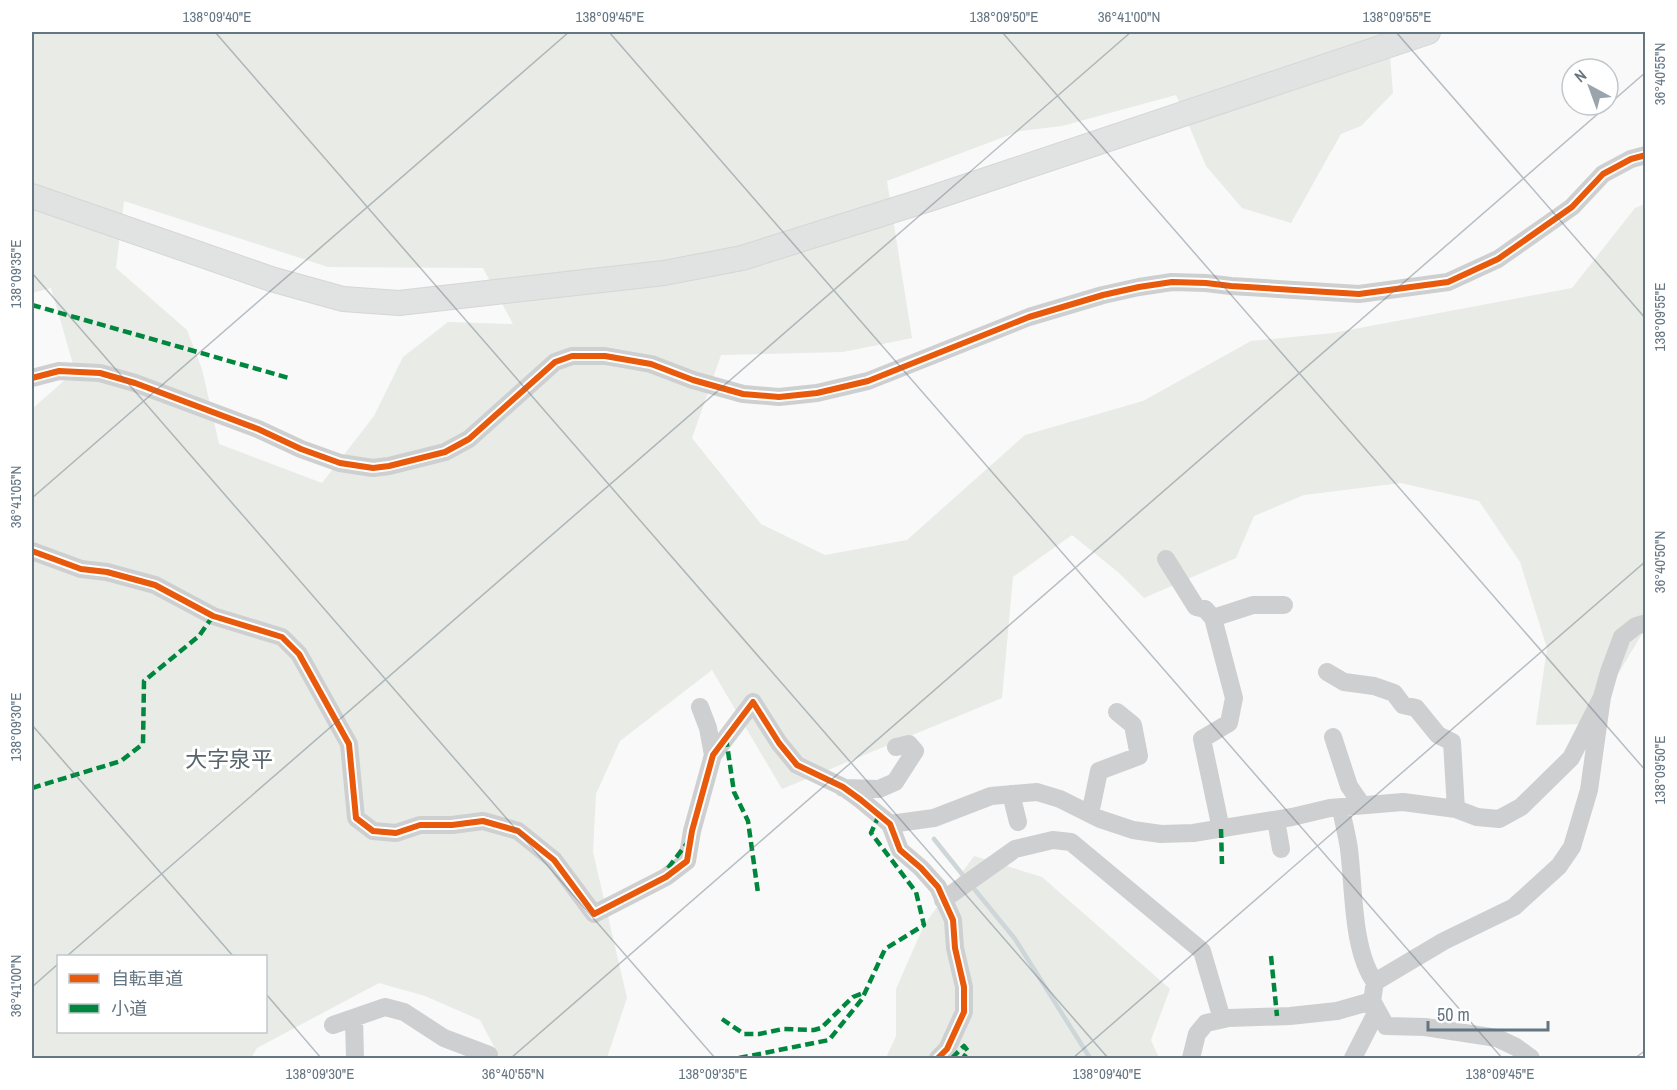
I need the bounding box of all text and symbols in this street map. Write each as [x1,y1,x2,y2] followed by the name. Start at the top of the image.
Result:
[183,6,251,27] text: 138°09'40"E
[576,6,644,27] text: 138°09'45"E
[970,6,1038,27] text: 138°09'50"E
[1098,6,1160,27] text: 36°41'00"N
[1363,6,1431,27] text: 138°09'55"E
[1649,43,1670,105] text: 36°40'55"N
[1560,57,1620,117] north arrow
[1569,64,1591,87] text: N
[5,240,26,308] text: 138°09'35"E
[1649,283,1670,351] text: 138°09'55"E
[5,466,26,528] text: 36°41'05"N
[1649,531,1670,593] text: 36°40'50"N
[5,693,26,761] text: 138°09'30"E
[1649,736,1670,804] text: 138°09'50"E
[185,744,273,774] district label: 大字泉平
[5,955,26,1017] text: 36°41'00"N
[57,955,267,1033] legend
[111,966,183,991] text: 自転車道
[1428,994,1548,1032] scale bar
[111,996,147,1021] text: 小道
[1437,1002,1470,1027] text: 50 m
[286,1063,354,1084] text: 138°09'30"E
[482,1063,544,1084] text: 36°40'55"N
[679,1063,747,1084] text: 138°09'35"E
[1073,1063,1141,1084] text: 138°09'40"E
[1466,1063,1534,1084] text: 138°09'45"E

